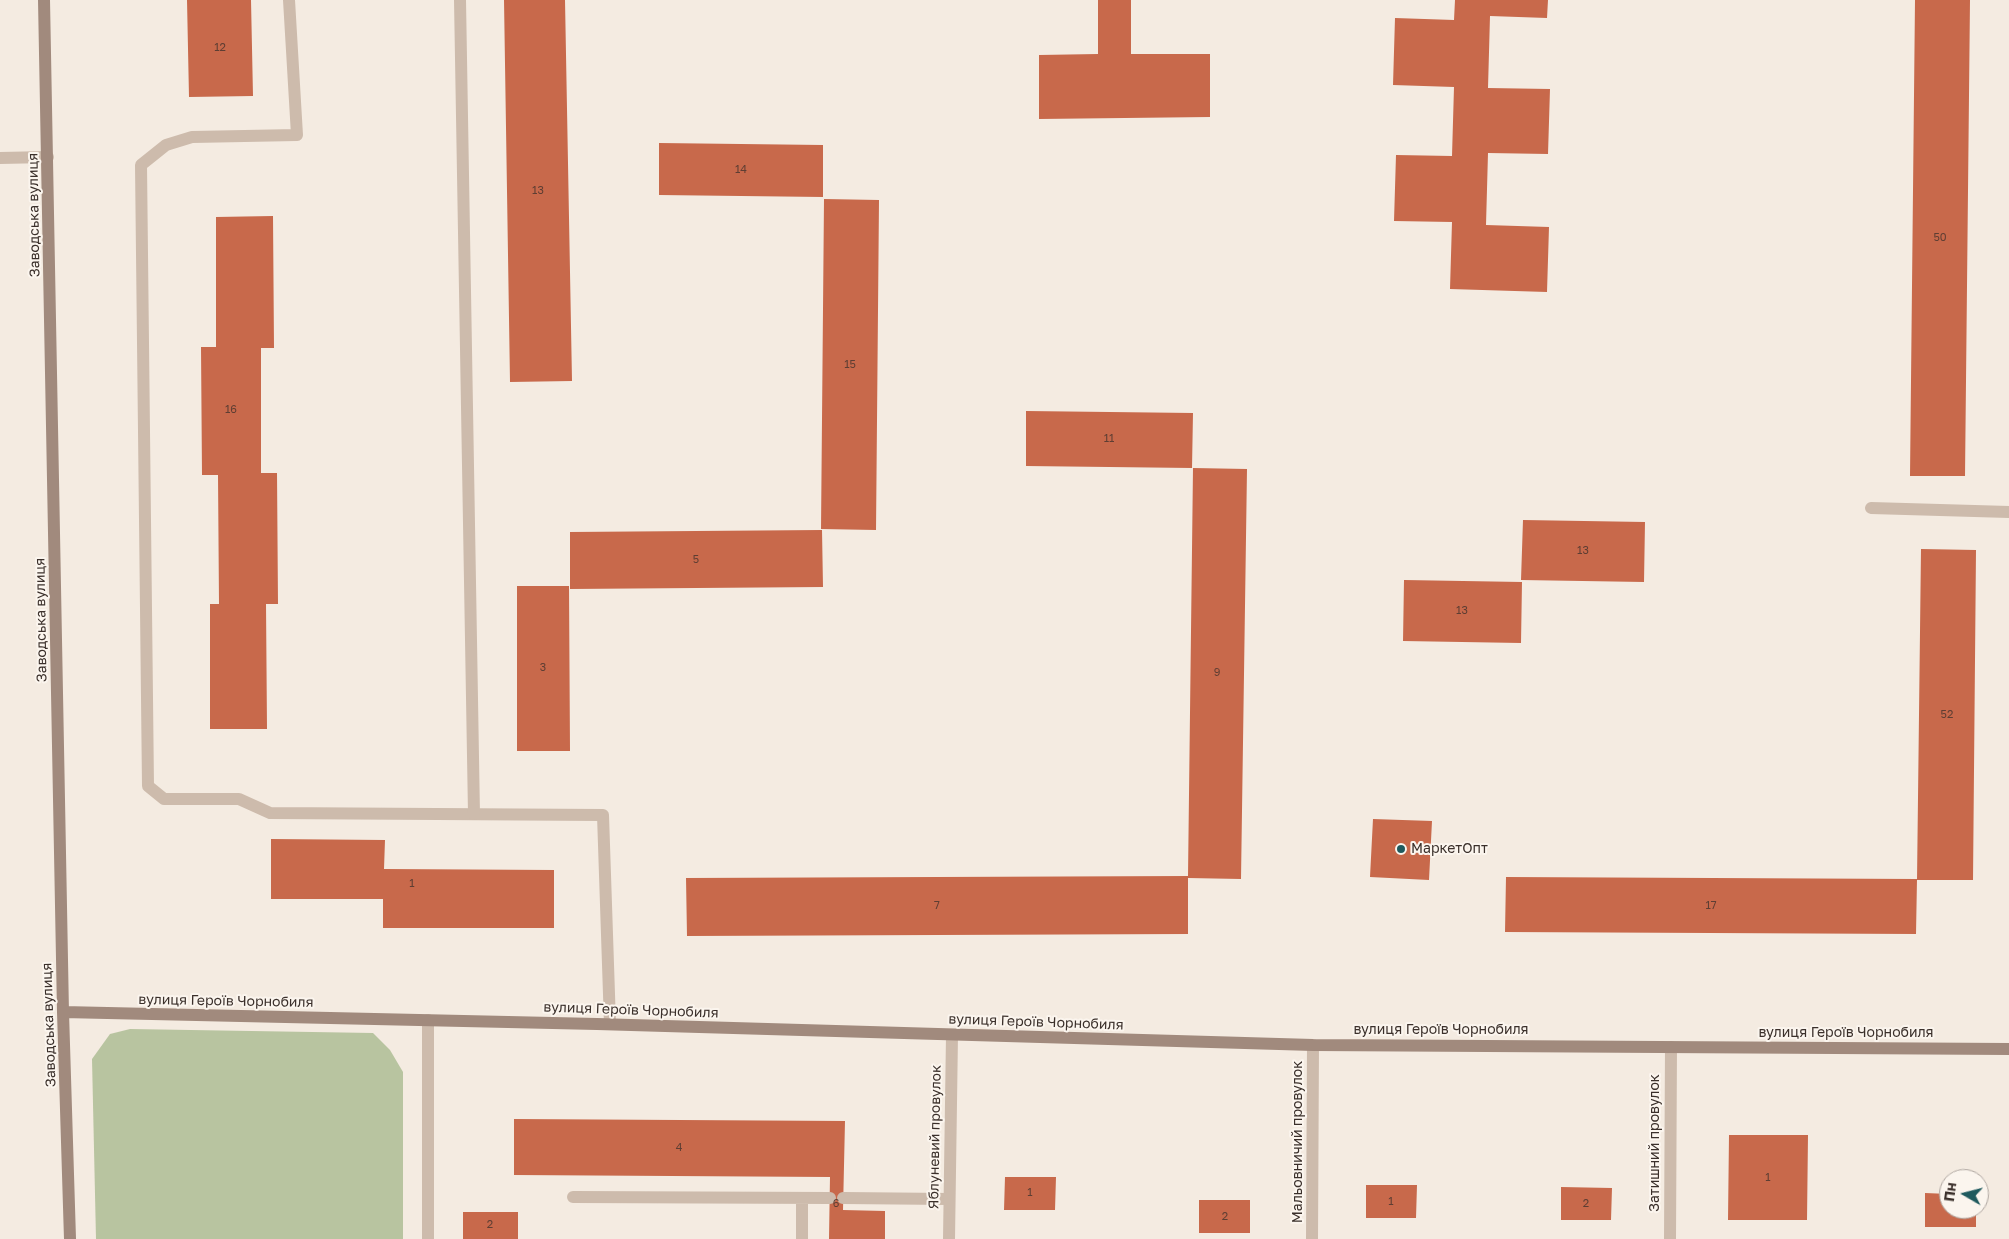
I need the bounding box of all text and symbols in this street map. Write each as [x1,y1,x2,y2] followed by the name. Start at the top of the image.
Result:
[214,41,226,55] house number: 12
[25,153,43,277] street label: Заводська вулиця
[735,163,747,177] house number: 14
[532,184,544,198] house number: 13
[1933,231,1947,245] house number: 50
[844,358,856,372] house number: 15
[225,403,237,417] house number: 16
[1104,432,1114,446] house number: 11
[1577,544,1589,558] house number: 13
[693,553,699,567] house number: 5
[32,558,50,682] street label: Заводська вулиця
[1456,604,1468,618] house number: 13
[540,661,546,675] house number: 3
[1214,666,1220,680] house number: 9
[1941,708,1953,722] house number: 52
[1411,841,1488,857] place label: МаркетОпт
[1395,843,1407,855] marker: МаркетОпт
[409,877,415,891] house number: 1
[934,899,940,913] house number: 7
[1705,899,1717,913] house number: 17
[38,962,60,1088] street label: Заводська вулиця
[138,991,314,1011] street label: вулиця Героїв Чорнобиля
[543,999,719,1021] street label: вулиця Героїв Чорнобиля
[948,1011,1124,1033] street label: вулиця Героїв Чорнобиля
[1353,1022,1529,1038] street label: вулиця Героїв Чорнобиля
[1758,1025,1934,1041] street label: вулиця Героїв Чорнобиля
[1290,1061,1306,1223] street label: Мальовничий провулок
[925,1065,945,1209] street label: Яблуневий провулок
[1647,1074,1663,1212] street label: Затишний провулок
[676,1141,682,1155] house number: 4
[1939,1169,1989,1219] north arrow
[1765,1171,1771,1185] house number: 1
[1940,1181,1959,1203] text: Пн
[1027,1186,1033,1200] house number: 1
[1388,1195,1394,1209] house number: 1
[833,1197,839,1211] house number: 6
[1583,1197,1589,1211] house number: 2
[1222,1210,1228,1224] house number: 2
[487,1218,493,1232] house number: 2

